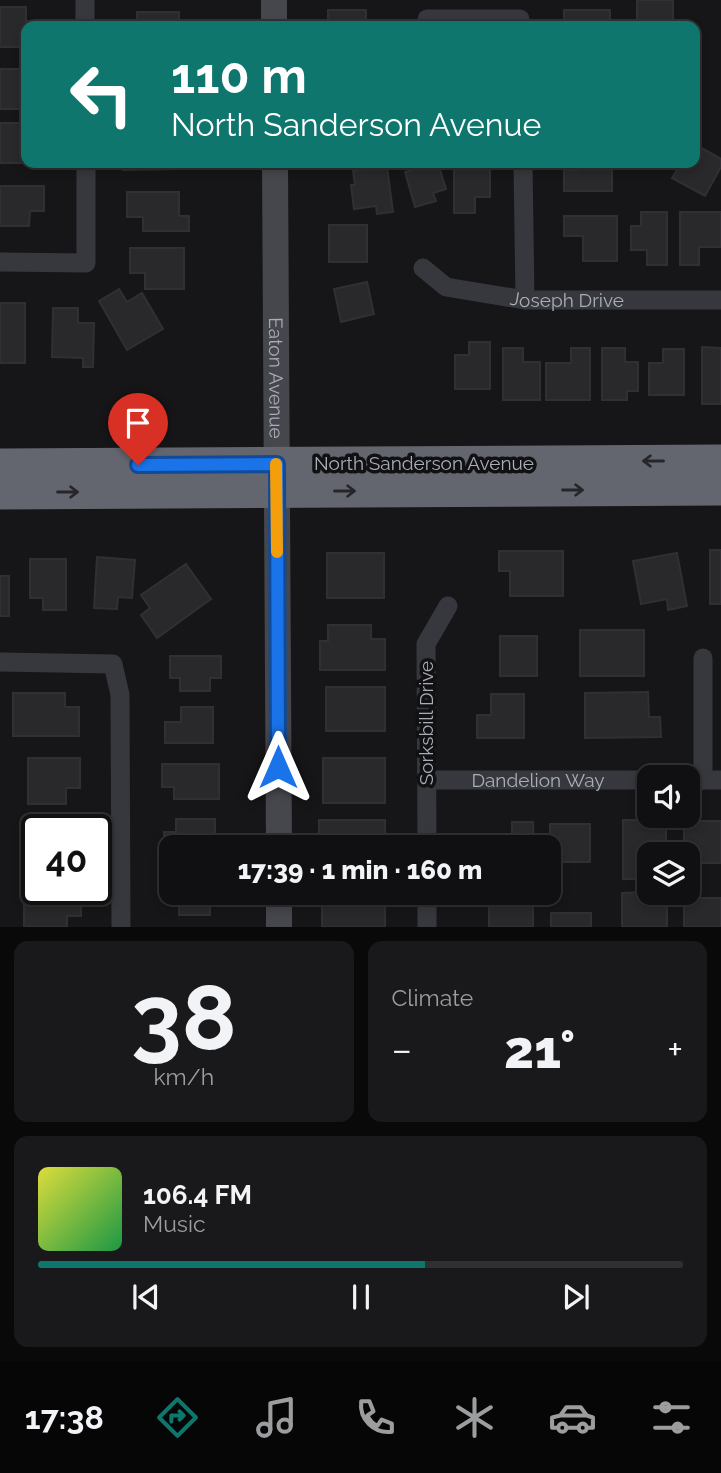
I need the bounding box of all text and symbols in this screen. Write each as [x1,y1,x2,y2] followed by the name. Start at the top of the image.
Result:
[171,47,307,104] text: 110 m
[56,49,147,140] icon: left
[171,106,541,143] text: North Sanderson Avenue
[509,287,624,312] street label: Joseph Drive
[265,317,288,439] street label: Eaton Avenue
[108,393,168,465] pin
[119,404,157,442] icon: arrive
[314,452,534,474] street label: North Sanderson Avenue
[642,454,665,468] one-way arrow
[561,483,584,497] one-way arrow
[334,484,357,498] one-way arrow
[56,485,79,499] one-way arrow
[415,661,437,785] street label: Sorksbill Drive
[241,730,315,804] position arrow
[637,765,700,905] map controls
[637,765,700,828] button: sound
[471,769,605,791] street label: Dandelion Way
[21,814,112,905] speed limit sign: 40
[637,842,700,905] button: layers
[238,855,482,885] text: 17:39 · 1 min · 160 m
[131,964,237,1071] text: 38
[392,984,473,1011] text: Climate
[504,1019,575,1080] text: 21°
[392,1027,412,1072] text: −
[667,1027,683,1072] text: +
[153,1063,214,1090] text: km/h
[143,1180,252,1210] text: 106.4 FM
[143,1210,206,1237] text: Music
[127,1278,165,1316] icon: previous
[342,1278,380,1316] icon: pause
[557,1278,595,1316] icon: next
[153,1393,202,1442] icon: directions
[252,1393,301,1442] icon: music
[351,1393,400,1442] icon: phone
[450,1393,499,1442] icon: climate
[548,1393,597,1442] icon: car
[647,1393,696,1442] icon: filters
[25,1399,104,1436] text: 17:38

